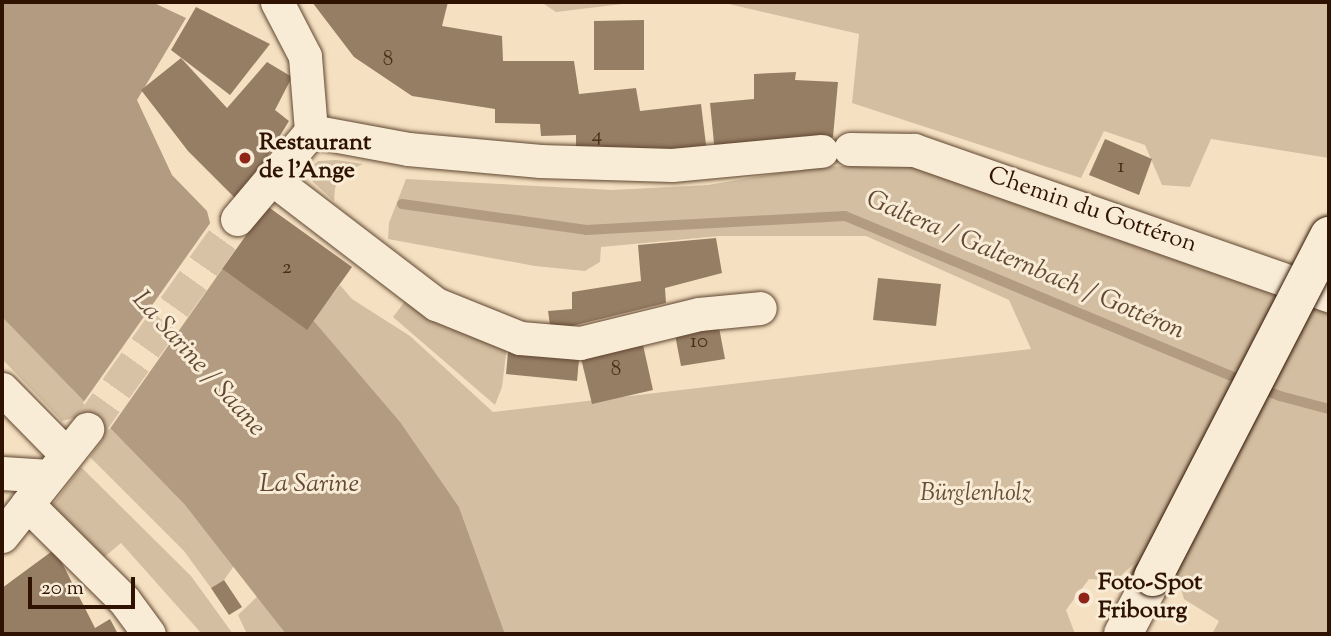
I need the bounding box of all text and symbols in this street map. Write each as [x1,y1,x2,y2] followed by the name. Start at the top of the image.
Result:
[383,47,393,73] house number: 8
[592,123,602,149] house number: 4
[259,130,371,186] place label: Restaurant de l'Ange
[237,150,253,166] marker: Restaurant de l'Ange
[1117,154,1125,180] house number: 1
[984,162,1200,260] street label: Chemin du Gottéron
[861,185,1189,347] water label: Galtera / Galternbach / Gottéron
[282,255,292,281] house number: 2
[125,285,271,443] water label: La Sarine / Saane
[690,329,708,355] house number: 10
[611,357,621,383] house number: 8
[259,469,359,501] water label: La Sarine
[920,481,1032,509] park label: Bürglenholz
[32,562,138,606] scale bar
[1098,570,1202,626] place label: Foto-Spot Fribourg
[41,574,84,604] text: 20 m
[1076,590,1092,606] marker: Foto-Spot Fribourg

